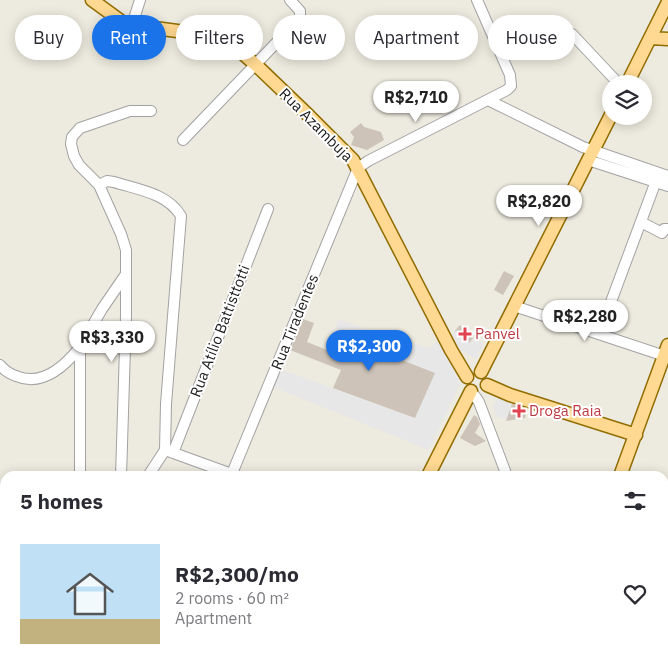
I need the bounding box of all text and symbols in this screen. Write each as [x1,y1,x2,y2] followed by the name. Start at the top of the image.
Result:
[15,15,82,60] chip: Buy
[92,15,166,60] chip: Rent
[176,15,263,60] chip: Filters
[273,15,345,60] chip: New
[355,15,478,60] chip: Apartment
[488,15,575,60] chip: House
[602,75,652,125] map controls
[602,75,652,125] button: layers
[370,80,462,123] pin: R$2,710
[276,84,357,165] street label: Rua Azambuja
[384,87,448,107] text: R$2,710
[493,184,585,227] pin: R$2,820
[507,191,571,211] text: R$2,820
[186,262,253,400] street label: Rua Atílio Battisttotti
[267,271,322,372] street label: Rua Tiradentes
[539,300,631,342] pin: R$2,280
[553,306,617,326] text: R$2,280
[66,320,158,363] pin: R$3,330
[475,324,520,343] place label: Panvel
[80,327,144,347] text: R$3,330
[459,328,471,340] marker: Panvel
[323,330,415,372] pin: R$2,300
[337,336,401,356] text: R$2,300
[529,401,602,420] place label: Droga Raia
[513,405,525,417] marker: Droga Raia
[20,487,103,515] text: 5 homes
[621,487,649,515] icon: filters
[175,560,299,588] text: R$2,300/mo
[60,564,120,624] icon: home
[621,580,649,608] icon: heart
[175,588,289,608] text: 2 rooms · 60 m²
[175,608,252,628] text: Apartment

